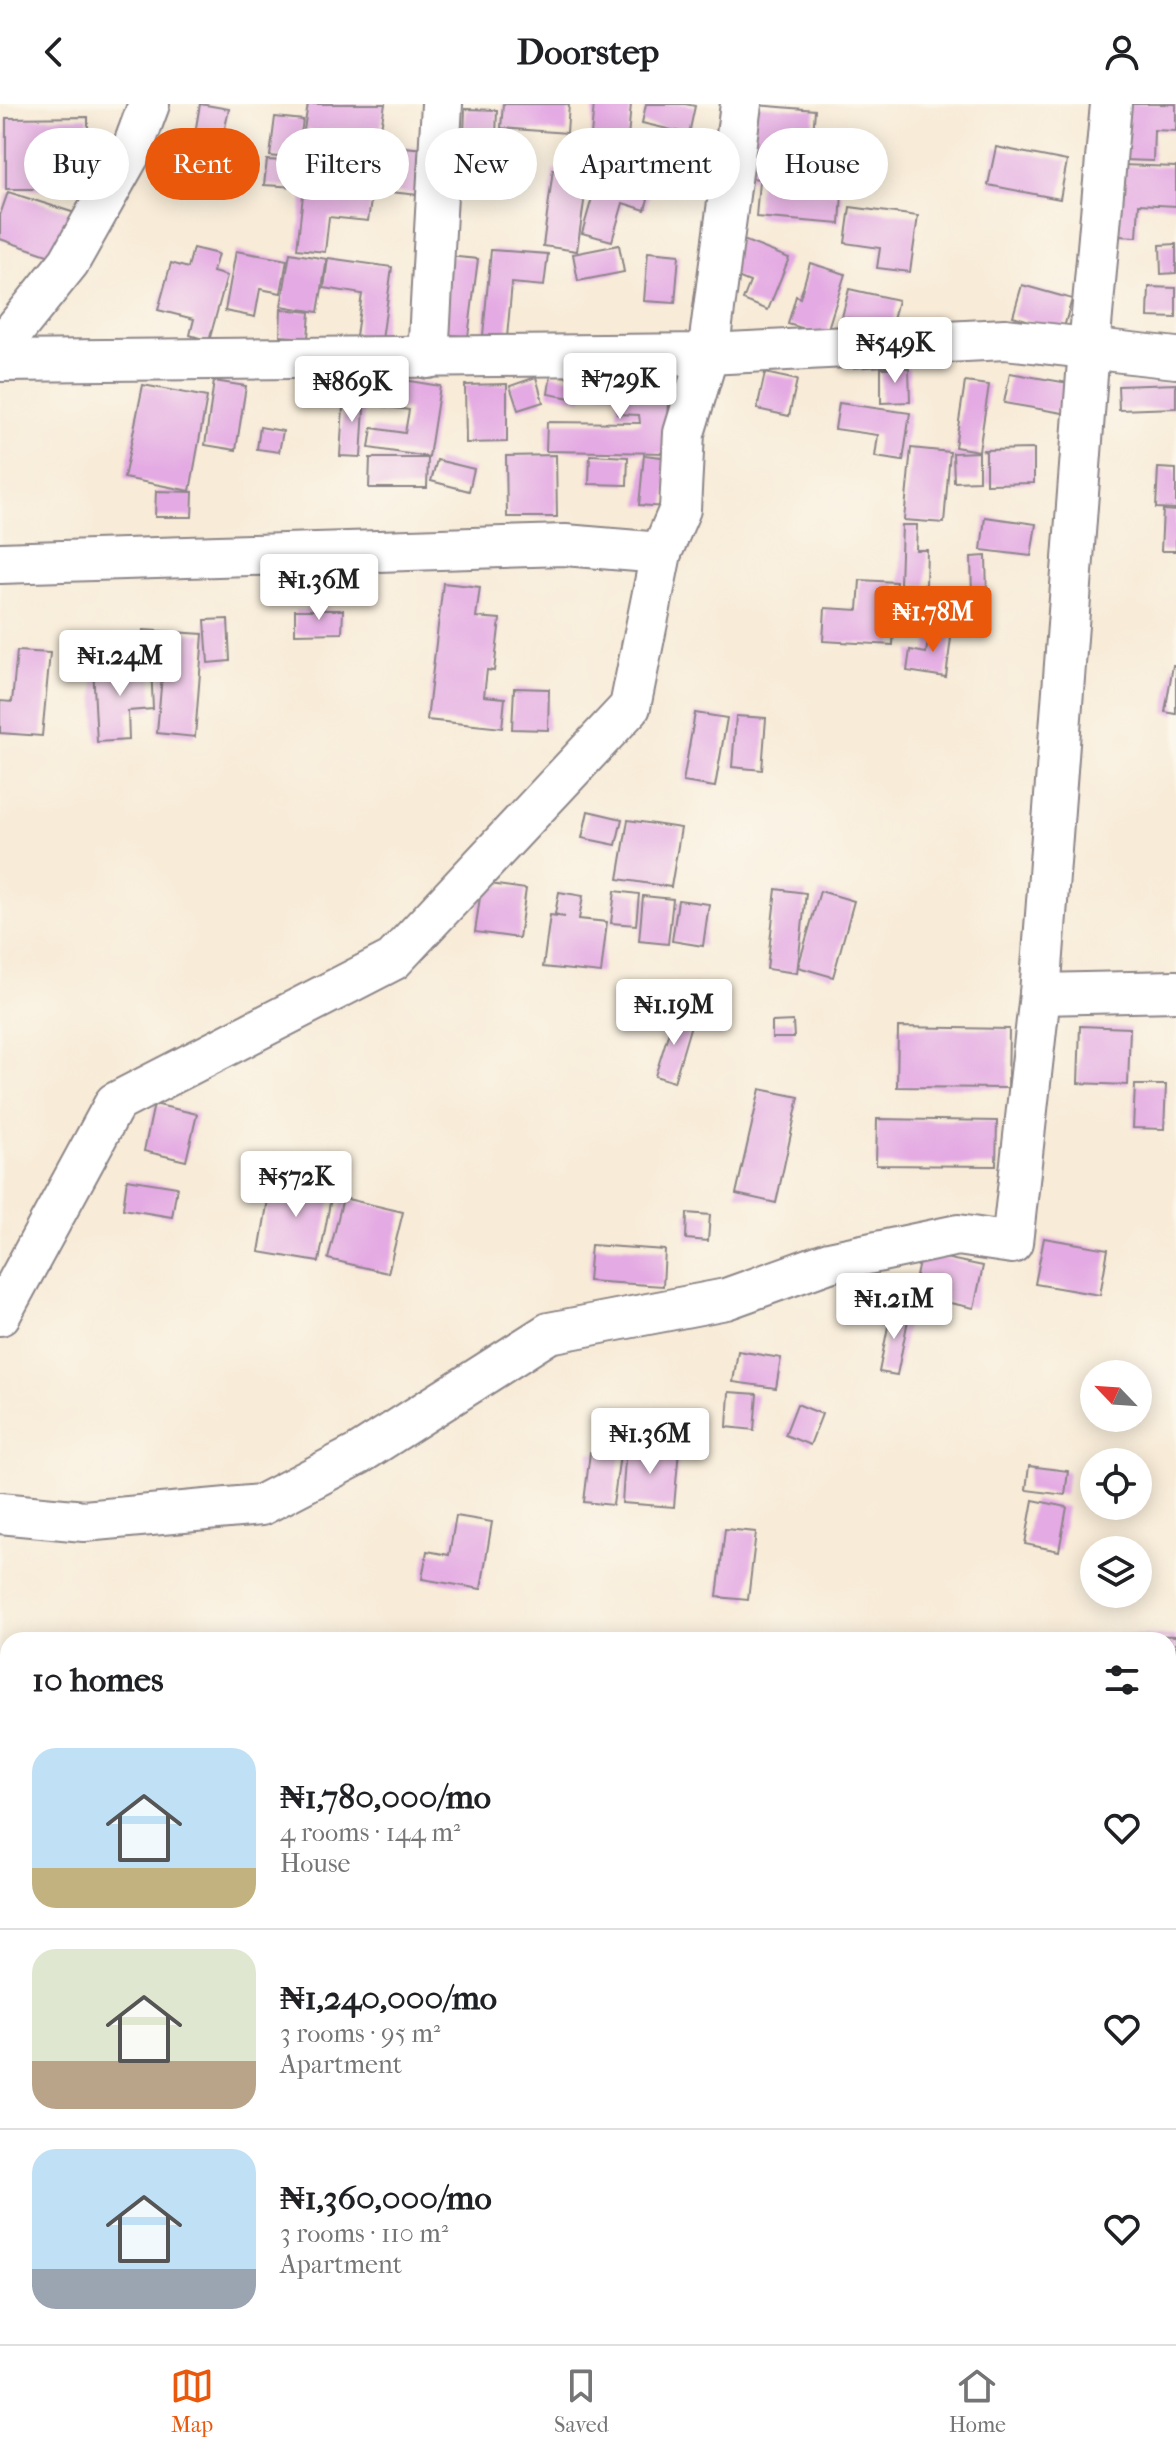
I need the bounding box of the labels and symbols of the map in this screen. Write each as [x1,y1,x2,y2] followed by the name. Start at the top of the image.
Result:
[839,317,951,385] pin: ₦549K
[564,353,676,421] pin: ₦729K
[296,356,408,424] pin: ₦869K
[254,554,384,622] pin: ₦1.36M
[868,586,998,654] pin: ₦1.78M
[55,630,185,698] pin: ₦1.24M
[609,979,739,1047] pin: ₦1.19M
[240,1151,352,1219] pin: ₦572K
[829,1273,959,1341] pin: ₦1.21M
[1080,1360,1152,1432] north arrow
[585,1408,715,1476] pin: ₦1.36M

